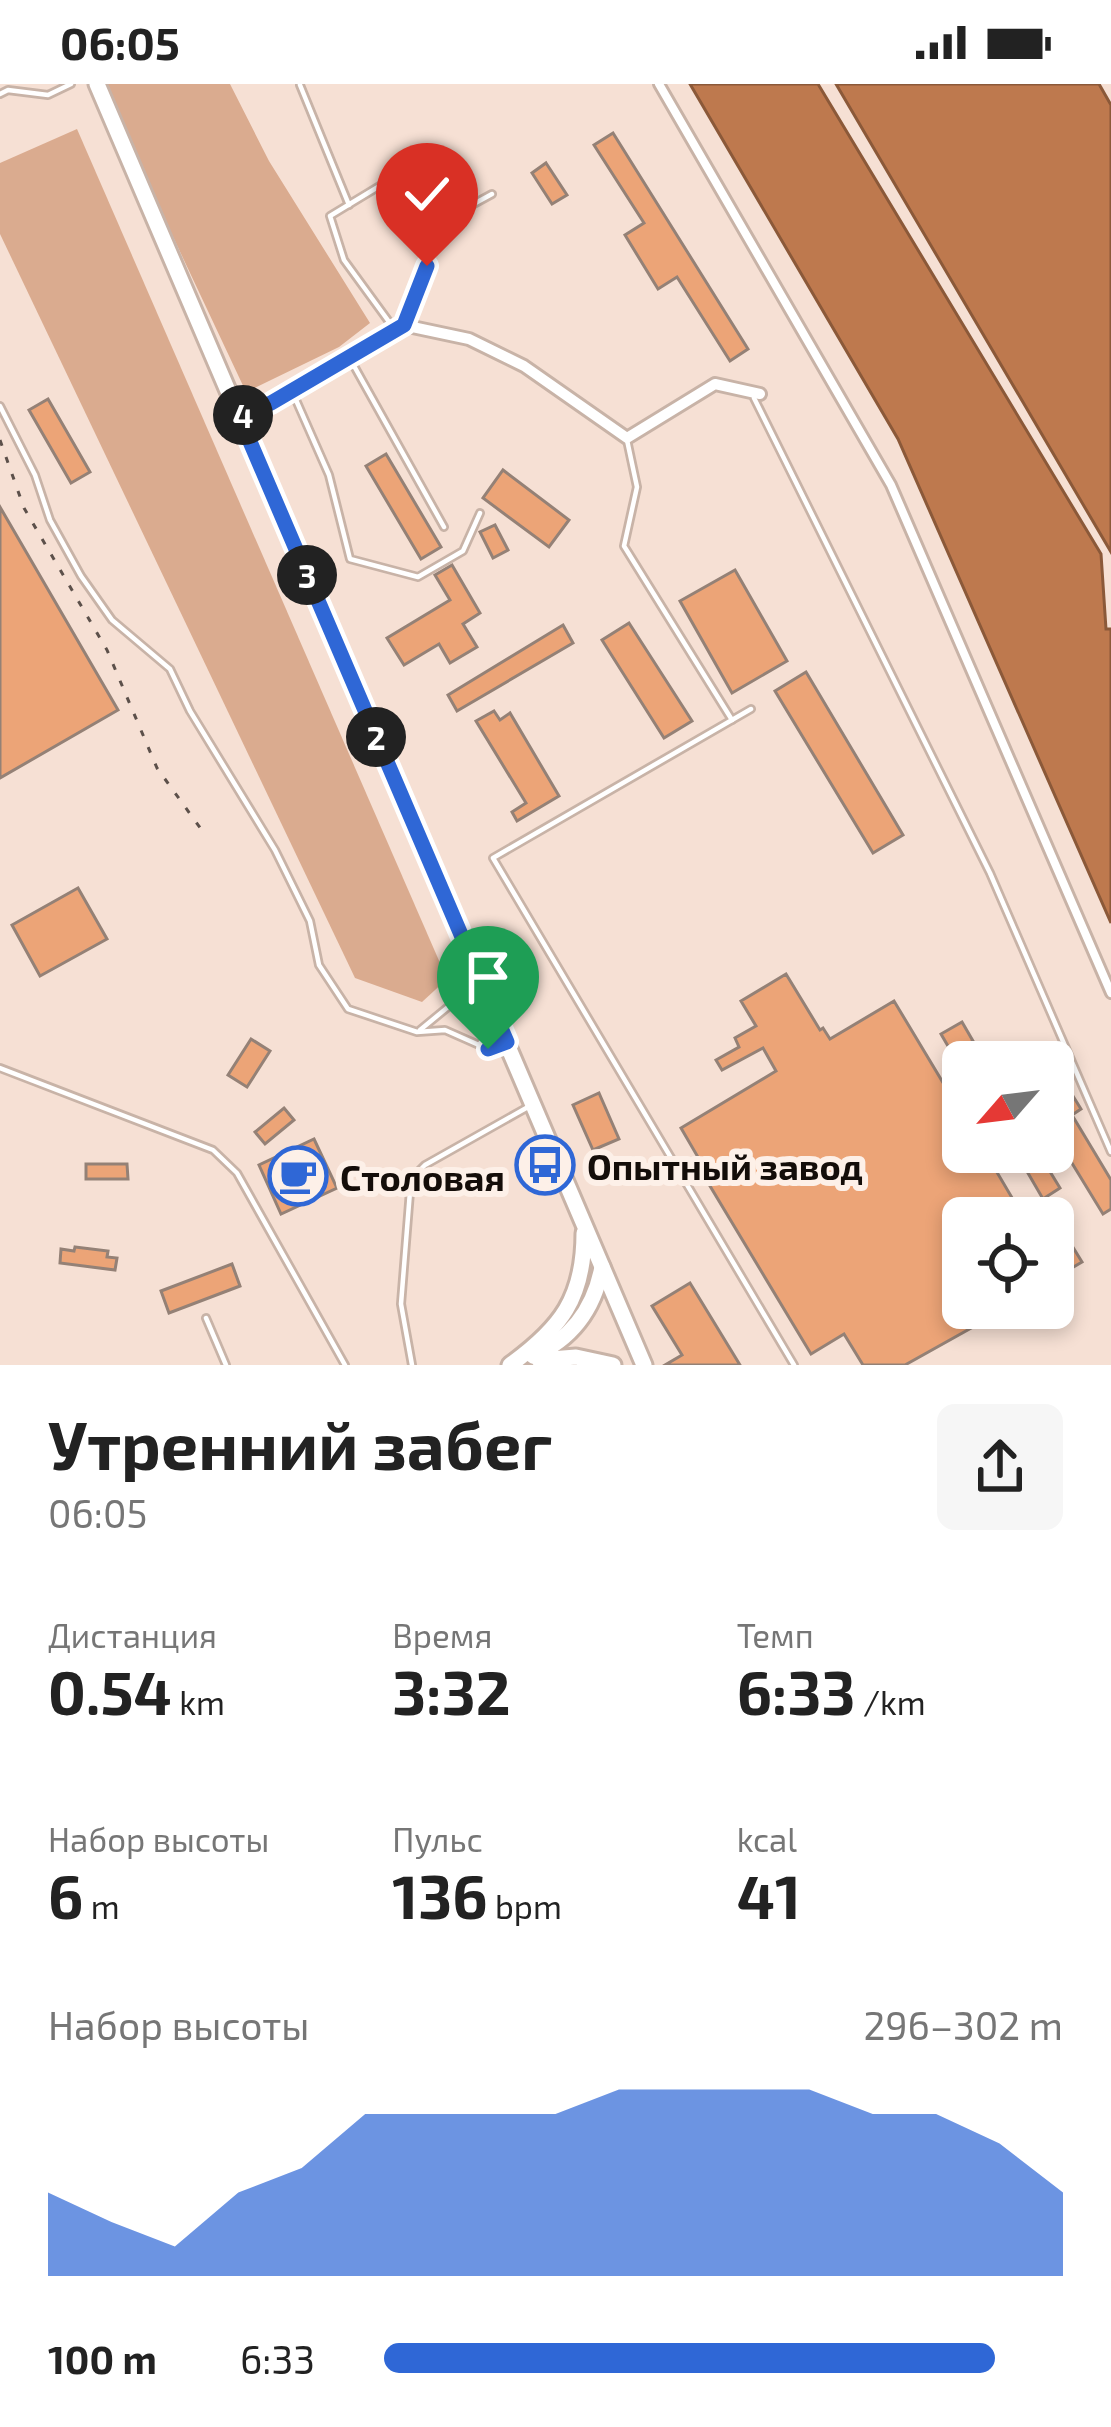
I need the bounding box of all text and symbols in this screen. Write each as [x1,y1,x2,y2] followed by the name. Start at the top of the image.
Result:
[60,15,180,69] text: 06:05
[376,143,478,266] pin
[394,161,460,227] icon: check
[213,385,273,445] pin: 4
[232,395,254,435] text: 4
[277,545,337,605] pin: 3
[298,555,316,595] text: 3
[346,707,406,767] pin: 2
[366,717,386,757] text: 2
[437,926,539,1049] pin
[455,944,521,1010] icon: arrive
[942,1041,1074,1173] north arrow
[942,1041,1074,1329] map controls
[514,1134,576,1196] bus stop icon: Опытный завод
[587,1144,863,1187] place label: Опытный завод
[267,1145,329,1207] cafe icon: Столовая
[340,1155,505,1198] place label: Столовая
[942,1197,1074,1329] button: locate
[48,1404,552,1483] text: Утренний забег
[937,1404,1063,1530] button: share
[48,1489,147,1536] text: 06:05
[48,1615,217,1655] text: Дистанция
[392,1615,492,1655] text: Время
[737,1615,814,1655] text: Темп
[48,1655,172,1727] text: 0.54
[392,1655,511,1727] text: 3:32
[737,1655,856,1727] text: 6:33
[172,1682,225,1722] text: km
[856,1682,926,1722] text: /km
[48,1819,269,1859] text: Набор высоты
[392,1819,483,1859] text: Пульс
[737,1819,797,1859] text: kcal
[48,1859,83,1931] text: 6
[392,1859,488,1931] text: 136
[737,1859,801,1931] text: 41
[83,1886,120,1926] text: m
[488,1886,562,1926] text: bpm
[48,2001,309,2048] text: Набор высоты
[863,2001,1063,2048] text: 296–302 m
[48,2335,157,2382] text: 100 m
[240,2335,315,2382] text: 6:33

